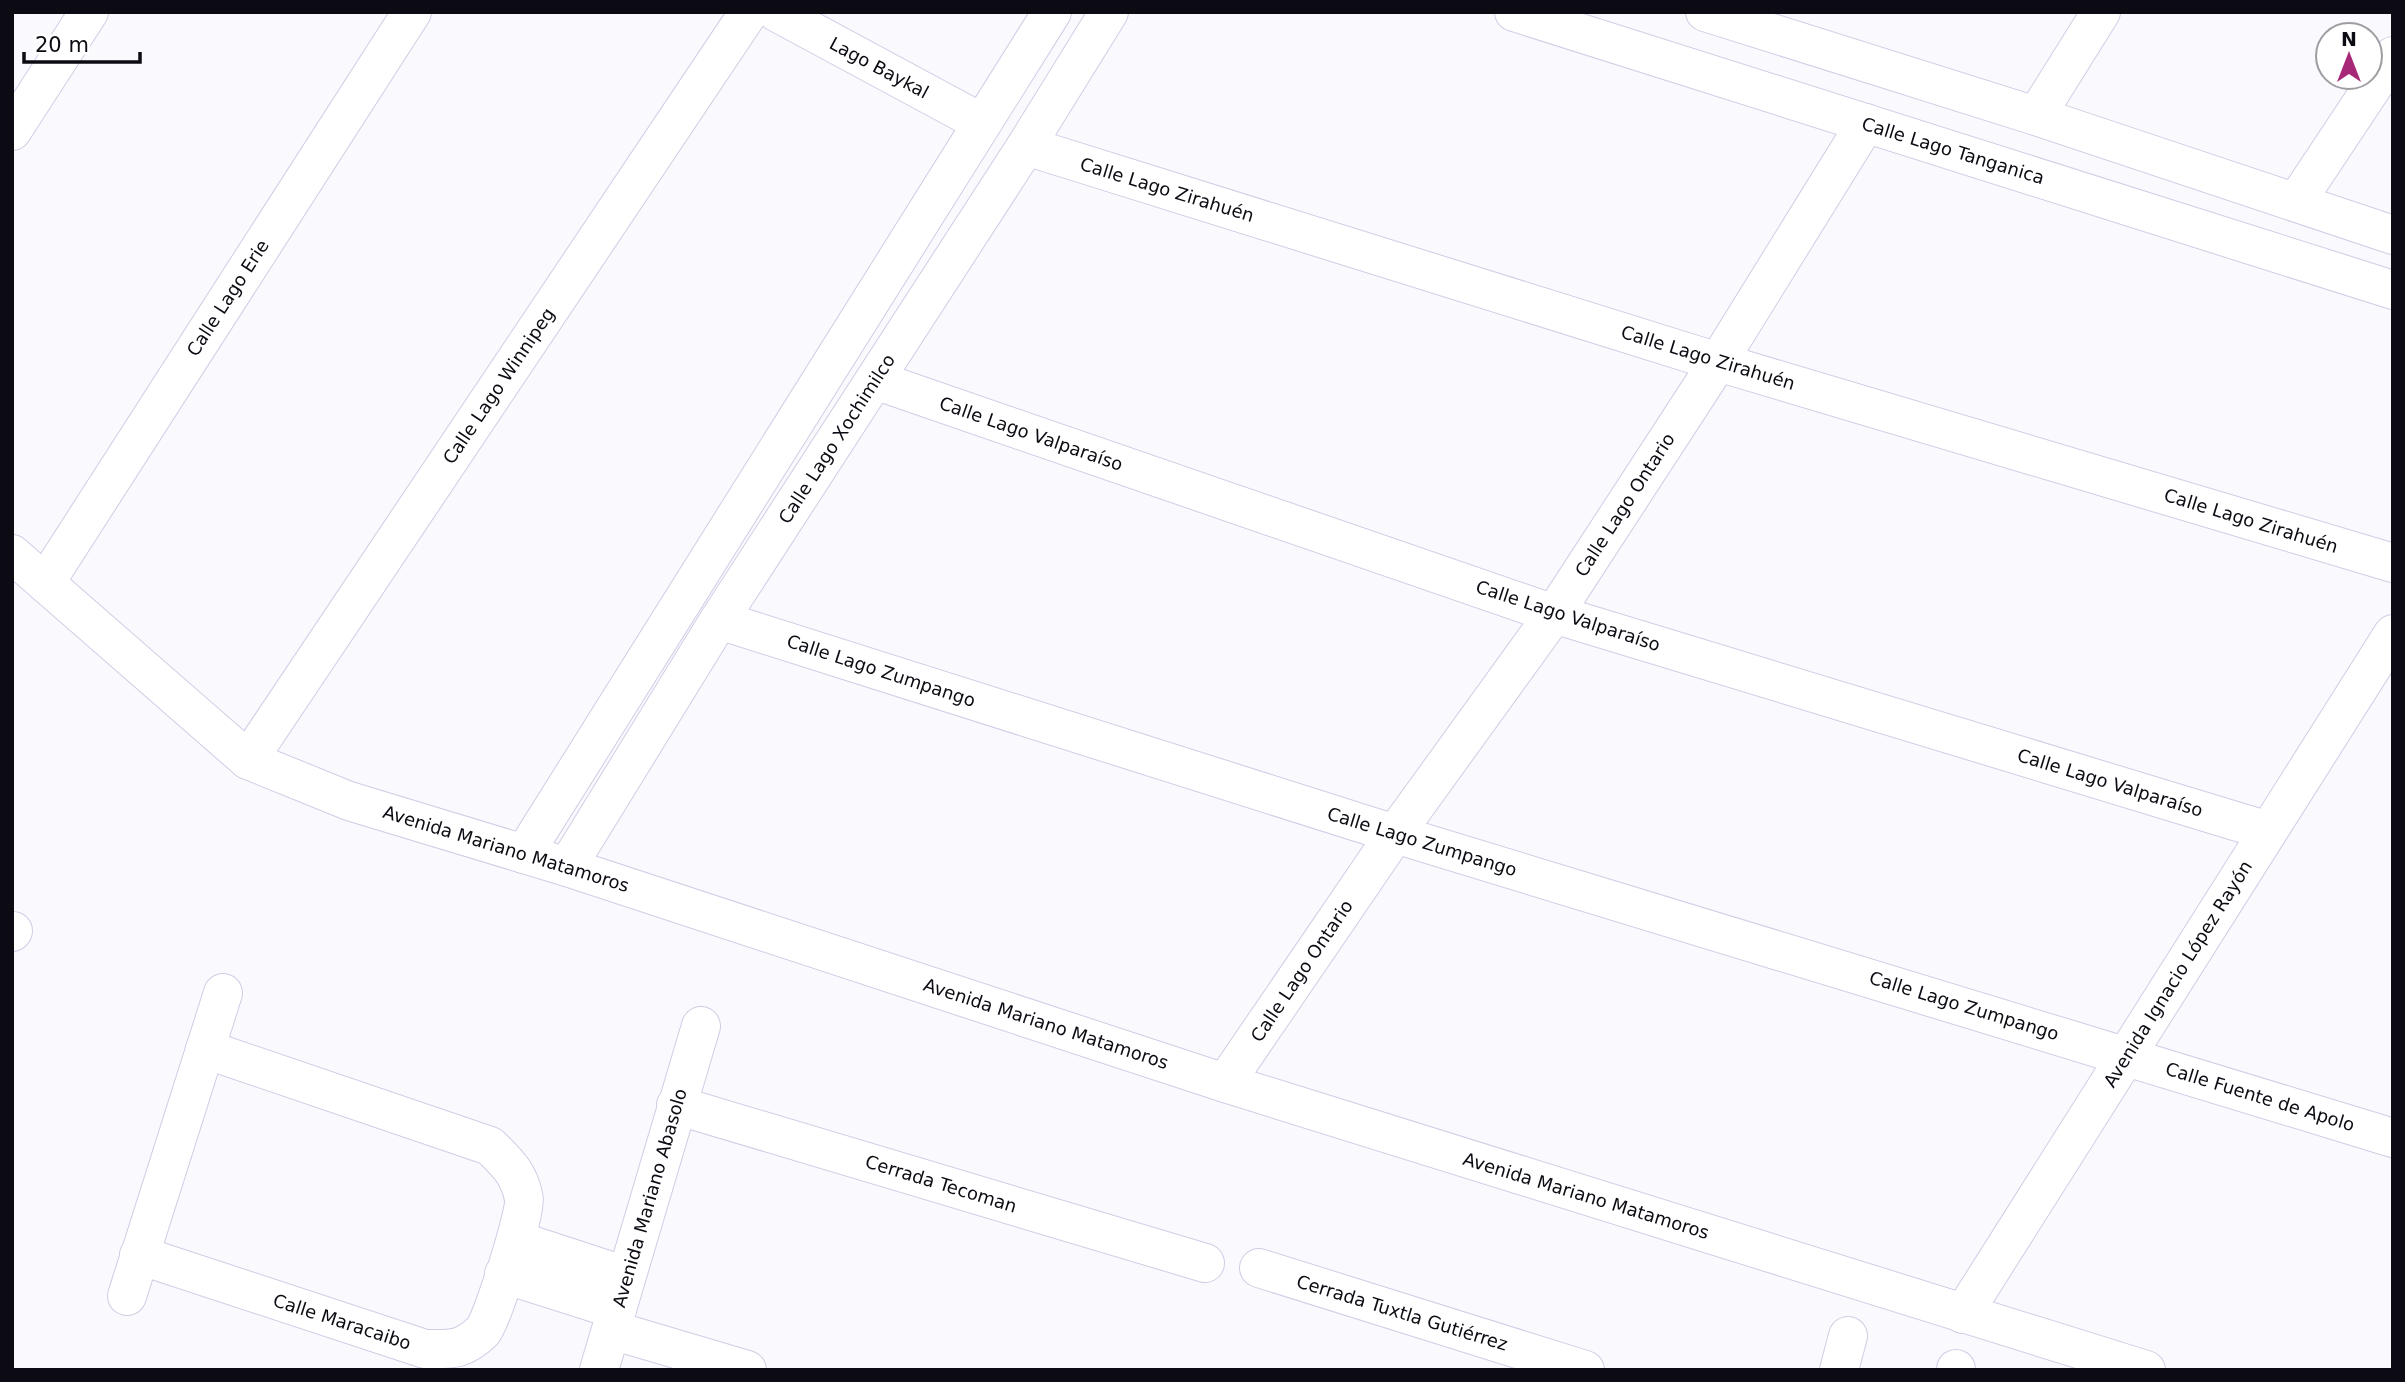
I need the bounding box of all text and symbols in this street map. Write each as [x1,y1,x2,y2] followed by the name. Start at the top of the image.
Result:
[24,21,140,65] scale bar
[2314,21,2384,91] north arrow
[2341,28,2357,50] text: N
[35,33,89,57] text: 20 m
[826,33,932,103] street label: Lago Baykal
[1859,113,2047,188] street label: Calle Lago Tanganica
[1078,153,1257,226] street label: Calle Lago Zirahuén
[182,236,273,360] street label: Calle Lago Erie
[439,304,559,468] street label: Calle Lago Winnipeg
[1619,321,1798,394] street label: Calle Lago Zirahuén
[774,350,899,527] street label: Calle Lago Xochimilco
[937,392,1126,475] street label: Calle Lago Valparaíso
[1570,429,1679,580] street label: Calle Lago Ontario
[2162,484,2341,557] street label: Calle Lago Zirahuén
[1473,576,1663,655] street label: Calle Lago Valparaíso
[784,630,978,711] street label: Calle Lago Zumpango
[2015,744,2205,821] street label: Calle Lago Valparaíso
[381,801,632,896] street label: Avenida Mariano Matamoros
[1325,803,1520,880] street label: Calle Lago Zumpango
[2099,857,2256,1091] street label: Avenida Ignacio López Rayón
[1246,896,1357,1046] street label: Calle Lago Ontario
[1867,967,2062,1044] street label: Calle Lago Zumpango
[921,974,1171,1073] street label: Avenida Mariano Matamoros
[2163,1058,2357,1135] street label: Calle Fuente de Apolo
[608,1086,691,1310] street label: Avenida Mariano Abasolo
[1461,1148,1712,1243] street label: Avenida Mariano Matamoros
[863,1150,1019,1217] street label: Cerrada Tecoman
[1294,1270,1510,1355] street label: Cerrada Tuxtla Gutiérrez
[271,1289,414,1354] street label: Calle Maracaibo

